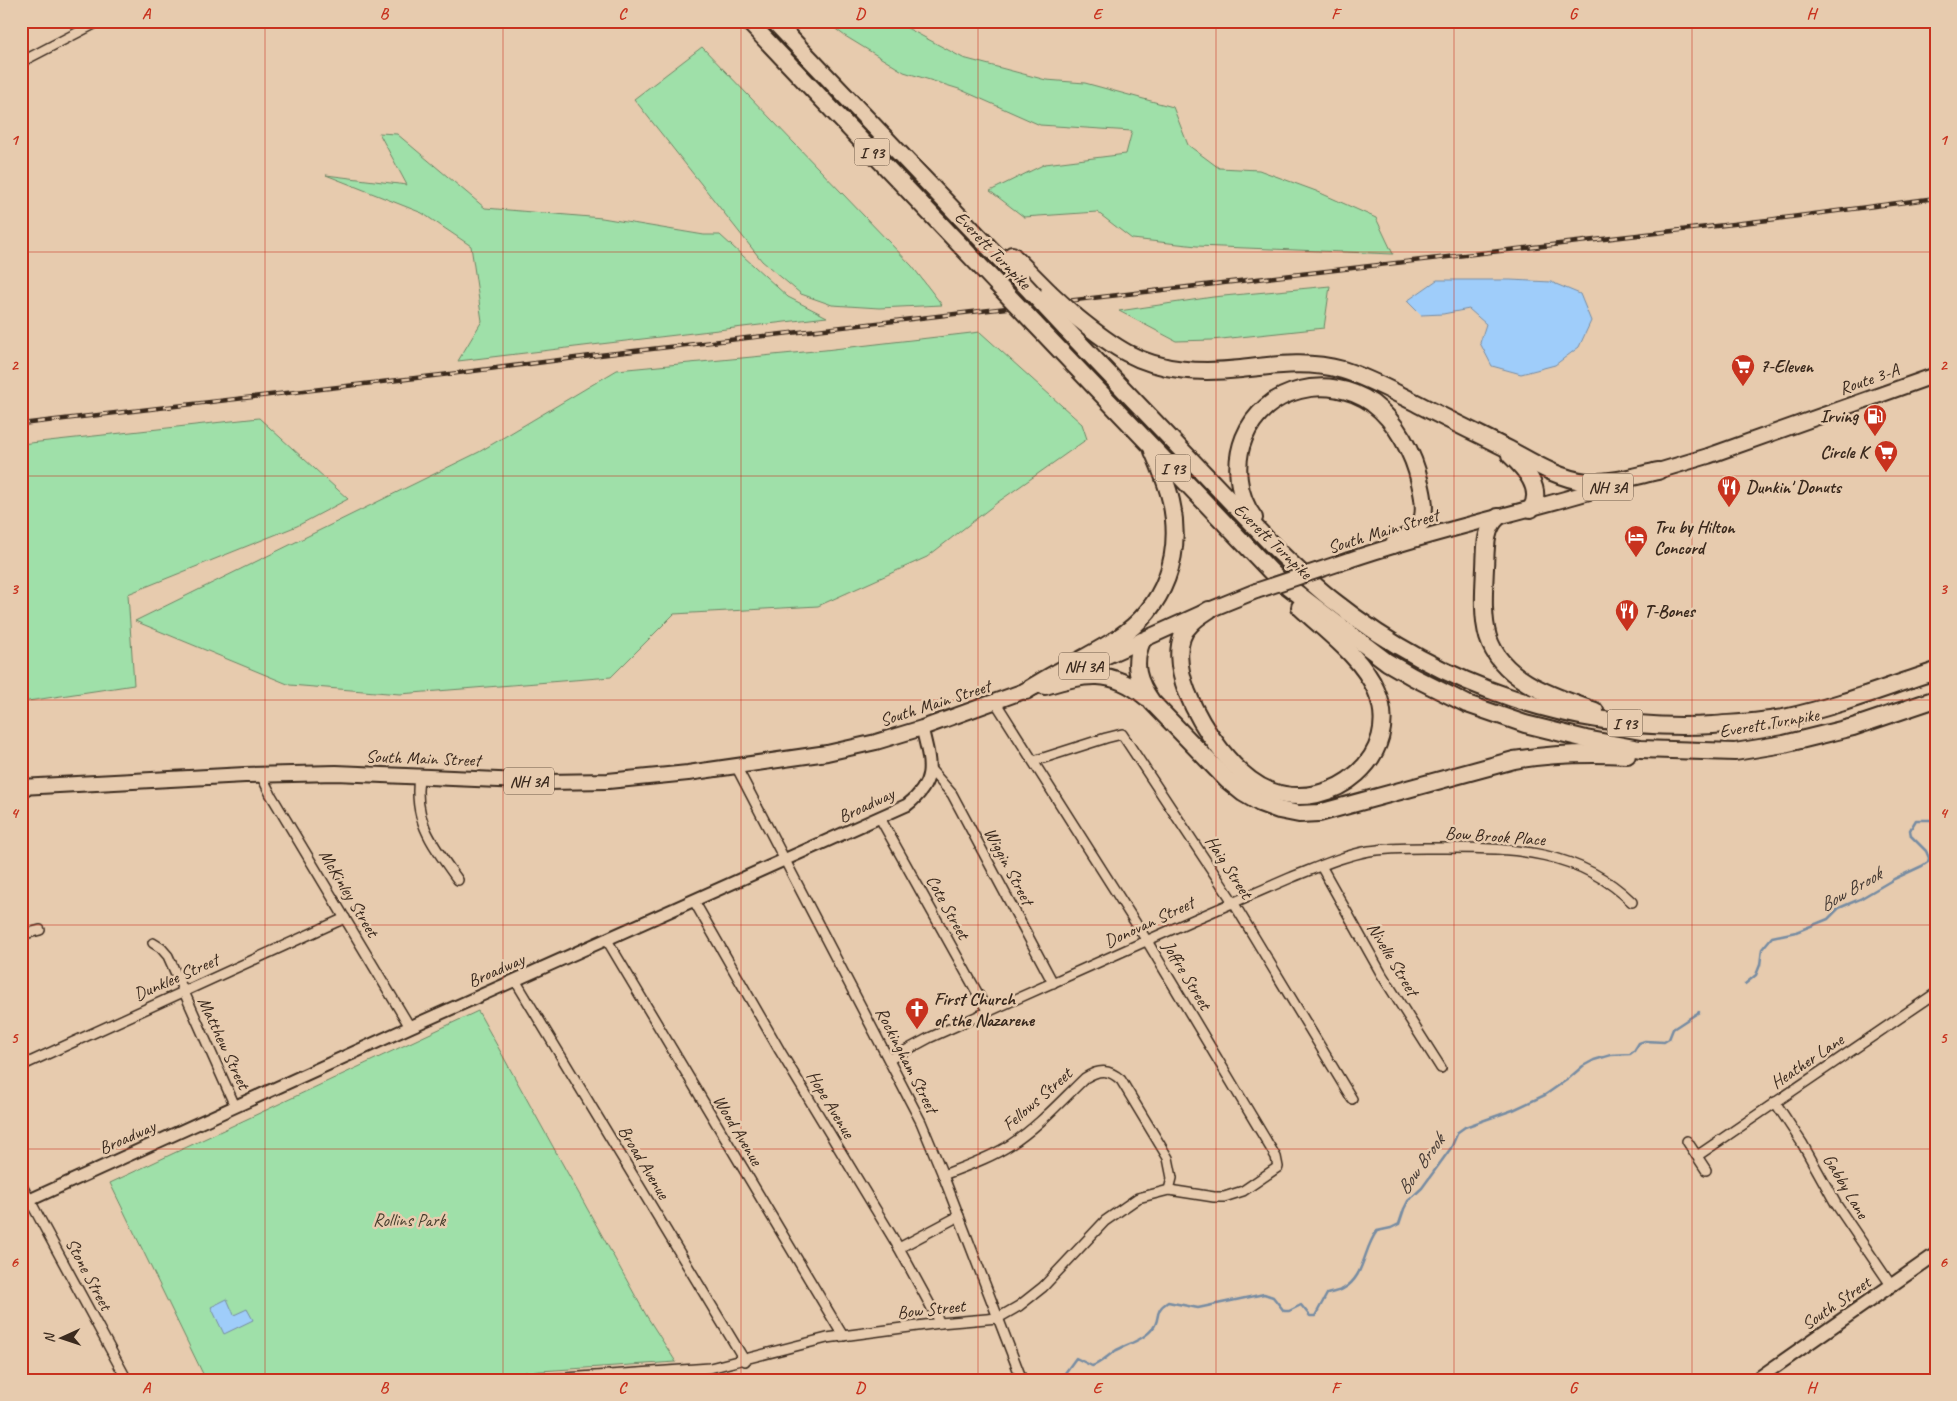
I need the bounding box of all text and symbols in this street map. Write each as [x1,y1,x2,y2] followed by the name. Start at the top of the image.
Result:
[142,4,152,24] text: A
[380,4,390,24] text: B
[618,4,628,24] text: C
[855,4,866,24] text: D
[1093,4,1104,24] text: E
[1331,4,1342,24] text: F
[1569,4,1579,24] text: G
[1806,4,1818,24] text: H
[10,130,19,150] text: 1
[1939,130,1948,150] text: 1
[854,138,890,166] road number: I 93
[950,206,1037,295] street label: Everett Turnpike
[1730,353,1756,387] supermarket icon: 7-Eleven
[10,355,19,375] text: 2
[1760,355,1815,377] place label: 7-Eleven
[1939,355,1948,375] text: 2
[1836,358,1903,399] street label: Route 3-A
[1862,403,1888,437] fuel station icon: Irving
[1820,405,1859,427] place label: Irving
[1873,439,1899,473] supermarket icon: Circle K
[1820,441,1872,463] place label: Circle K
[1156,454,1190,482] road number: I 93
[1583,474,1633,501] road number: NH 3A
[1716,474,1742,508] restaurant icon: Dunkin' Donuts
[1746,476,1843,498] place label: Dunkin' Donuts
[1229,498,1318,585] street label: Everett Turnpike
[1325,503,1444,558] street label: South Main Street
[1654,516,1736,559] place label: Tru by Hilton Concord
[1623,524,1649,558] hotel icon: Tru by Hilton Concord
[10,579,19,599] text: 3
[1939,579,1948,599] text: 3
[1614,598,1640,632] restaurant icon: T-Bones
[1644,600,1696,622] place label: T-Bones
[1059,652,1109,679] road number: NH 3A
[877,674,996,731] street label: South Main Street
[1718,703,1821,743] street label: Everett Turnpike
[1608,710,1642,736] road number: I 93
[365,745,484,771] street label: South Main Street
[504,768,554,794] road number: NH 3A
[834,782,899,828] street label: Broadway
[10,803,19,823] text: 4
[1939,803,1948,823] text: 4
[1444,822,1547,851] street label: Bow Brook Place
[979,823,1040,911] street label: Wiggin Street
[1200,831,1259,904] street label: Haig Street
[314,845,385,942] street label: McKinley Street
[1815,861,1889,917] water label: Bow Brook
[921,871,976,945] street label: Cote Street
[1101,890,1200,952] street label: Donovan Street
[1362,918,1425,1002] street label: Nivelle Street
[1157,936,1217,1015] street label: Joffre Street
[130,947,224,1005] street label: Dunklee Street
[464,947,529,992] street label: Broadway
[934,988,1036,1031] place label: First Church of the Nazarene
[193,993,256,1094] street label: Matthew Street
[904,996,930,1030] church icon: First Church of the Nazarene
[871,1003,944,1119] street label: Rockingham Street
[11,1028,20,1048] text: 5
[1766,1028,1849,1093] street label: Heather Lane
[1940,1028,1949,1048] text: 5
[998,1061,1078,1135] street label: Fellows Street
[802,1066,860,1143] street label: Hope Avenue
[708,1091,768,1170] street label: Wood Avenue
[95,1114,160,1159] street label: Broadway
[613,1121,675,1204] street label: Broad Avenue
[1392,1127,1452,1199] water label: Bow Brook
[1818,1150,1874,1223] street label: Gabby Lane
[373,1209,446,1231] park label: Rollins Park
[61,1234,118,1316] street label: Stone Street
[10,1252,19,1272] text: 6
[1939,1252,1948,1272] text: 6
[1797,1270,1876,1335] street label: South Street
[896,1294,968,1323] street label: Bow Street
[38,1314,88,1364] north arrow
[41,1332,58,1343] text: N
[142,1378,152,1398] text: A
[380,1378,390,1398] text: B
[618,1378,628,1398] text: C
[855,1378,866,1398] text: D
[1093,1378,1104,1398] text: E
[1331,1378,1342,1398] text: F
[1569,1378,1579,1398] text: G
[1806,1378,1818,1398] text: H

